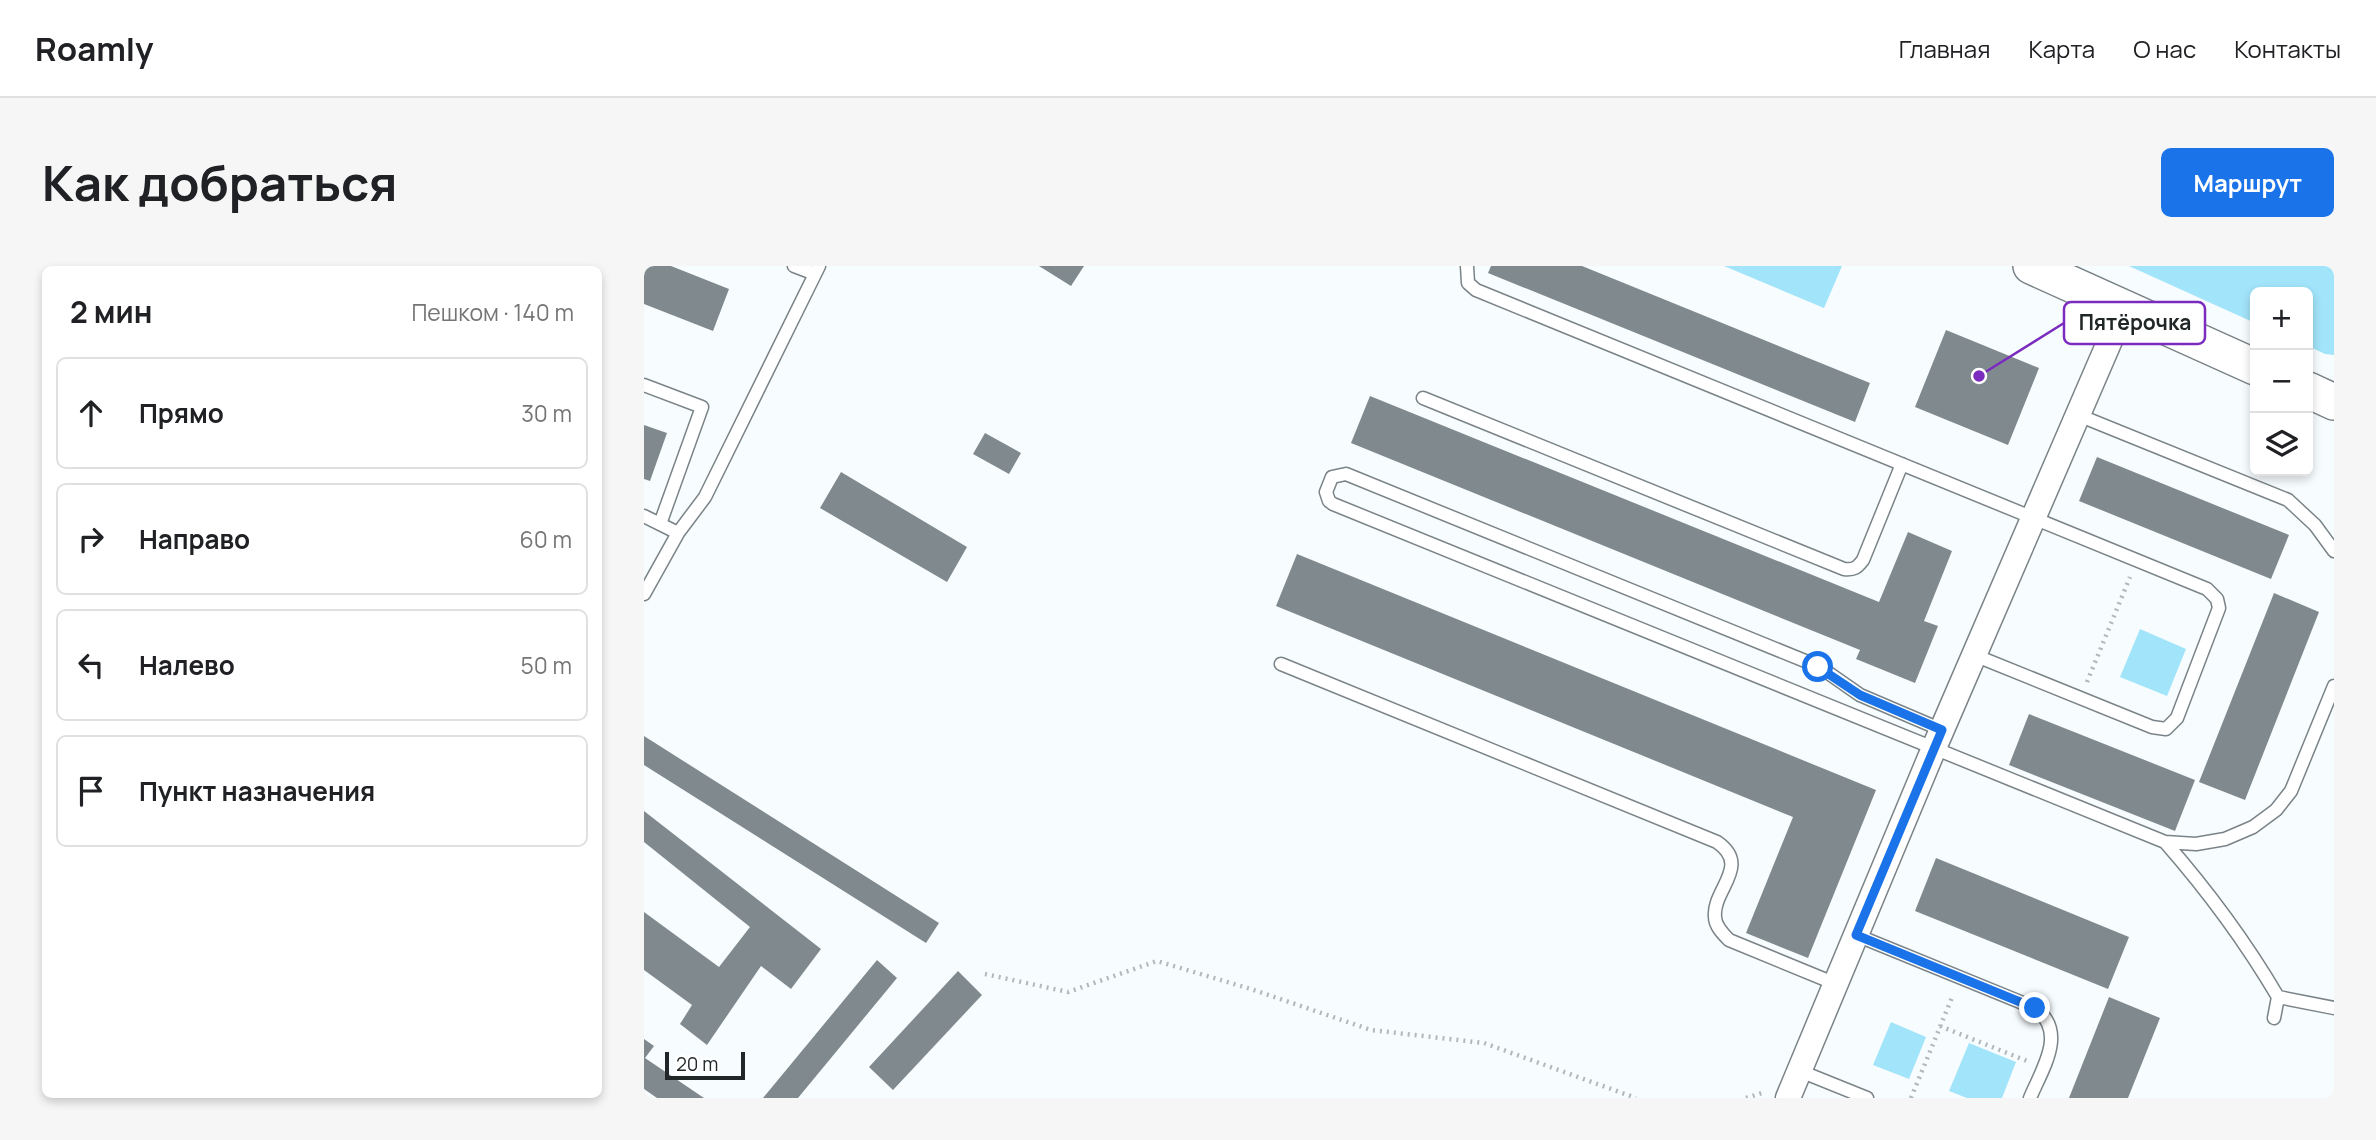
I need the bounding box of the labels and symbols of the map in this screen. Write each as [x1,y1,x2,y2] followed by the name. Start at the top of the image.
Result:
[2064,302,2205,344] callout: Пятёрочка
[2079,308,2191,336] text: Пятёрочка
[1802,651,1833,682] route start
[2019,992,2050,1023] route end
[665,1049,746,1081] scale bar

